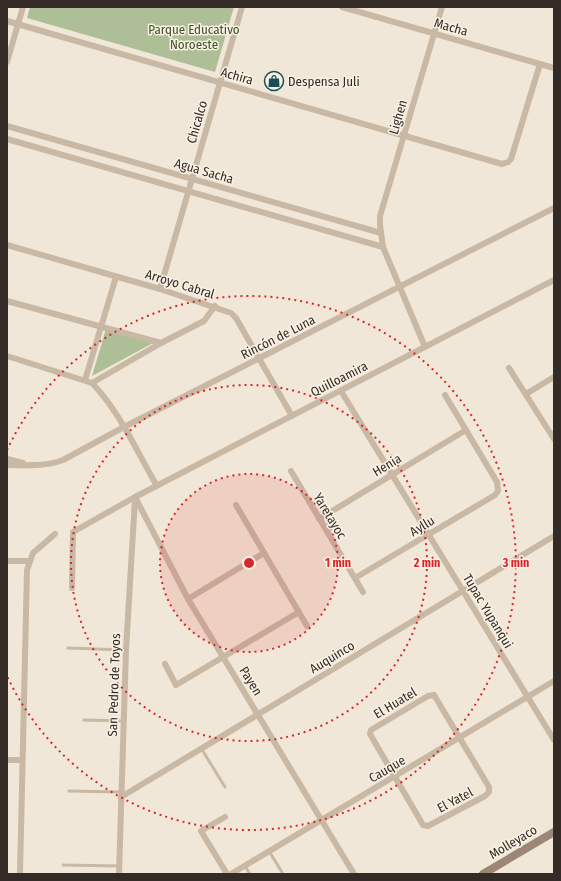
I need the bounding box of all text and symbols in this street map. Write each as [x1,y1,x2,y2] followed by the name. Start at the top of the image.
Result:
[432,15,470,39] street label: Macha
[148,22,240,52] park label: Parque Educativo Noroeste
[219,64,255,88] street label: Achira
[263,70,285,92] shop icon: Despensa Juli
[288,74,360,89] place label: Despensa Juli
[386,98,410,136] street label: Lighen
[184,99,210,145] street label: Chicalco
[173,155,235,187] street label: Agua Sacha
[144,266,217,302] street label: Arroyo Cabral
[238,312,318,362] street label: Rincón de Luna
[308,358,370,400] street label: Quilloamira
[370,451,404,479] street label: Henia
[310,490,350,542] street label: Yaretayoc
[407,513,437,539] street label: Ayllu
[242,556,256,570] centre of rings
[325,556,351,570] text: 1 min
[413,556,440,570] text: 2 min
[502,556,529,570] text: 3 min
[460,571,516,651] street label: Tupac Yupanqui
[105,633,123,737] street label: San Pedro de Toyos
[307,638,357,676] street label: Auquinco
[237,664,265,698] street label: Payen
[371,684,420,722] street label: El Huatel
[366,752,408,786] street label: Cauque
[435,784,476,816] street label: El Yatel
[486,822,540,862] street label: Molleyaco

